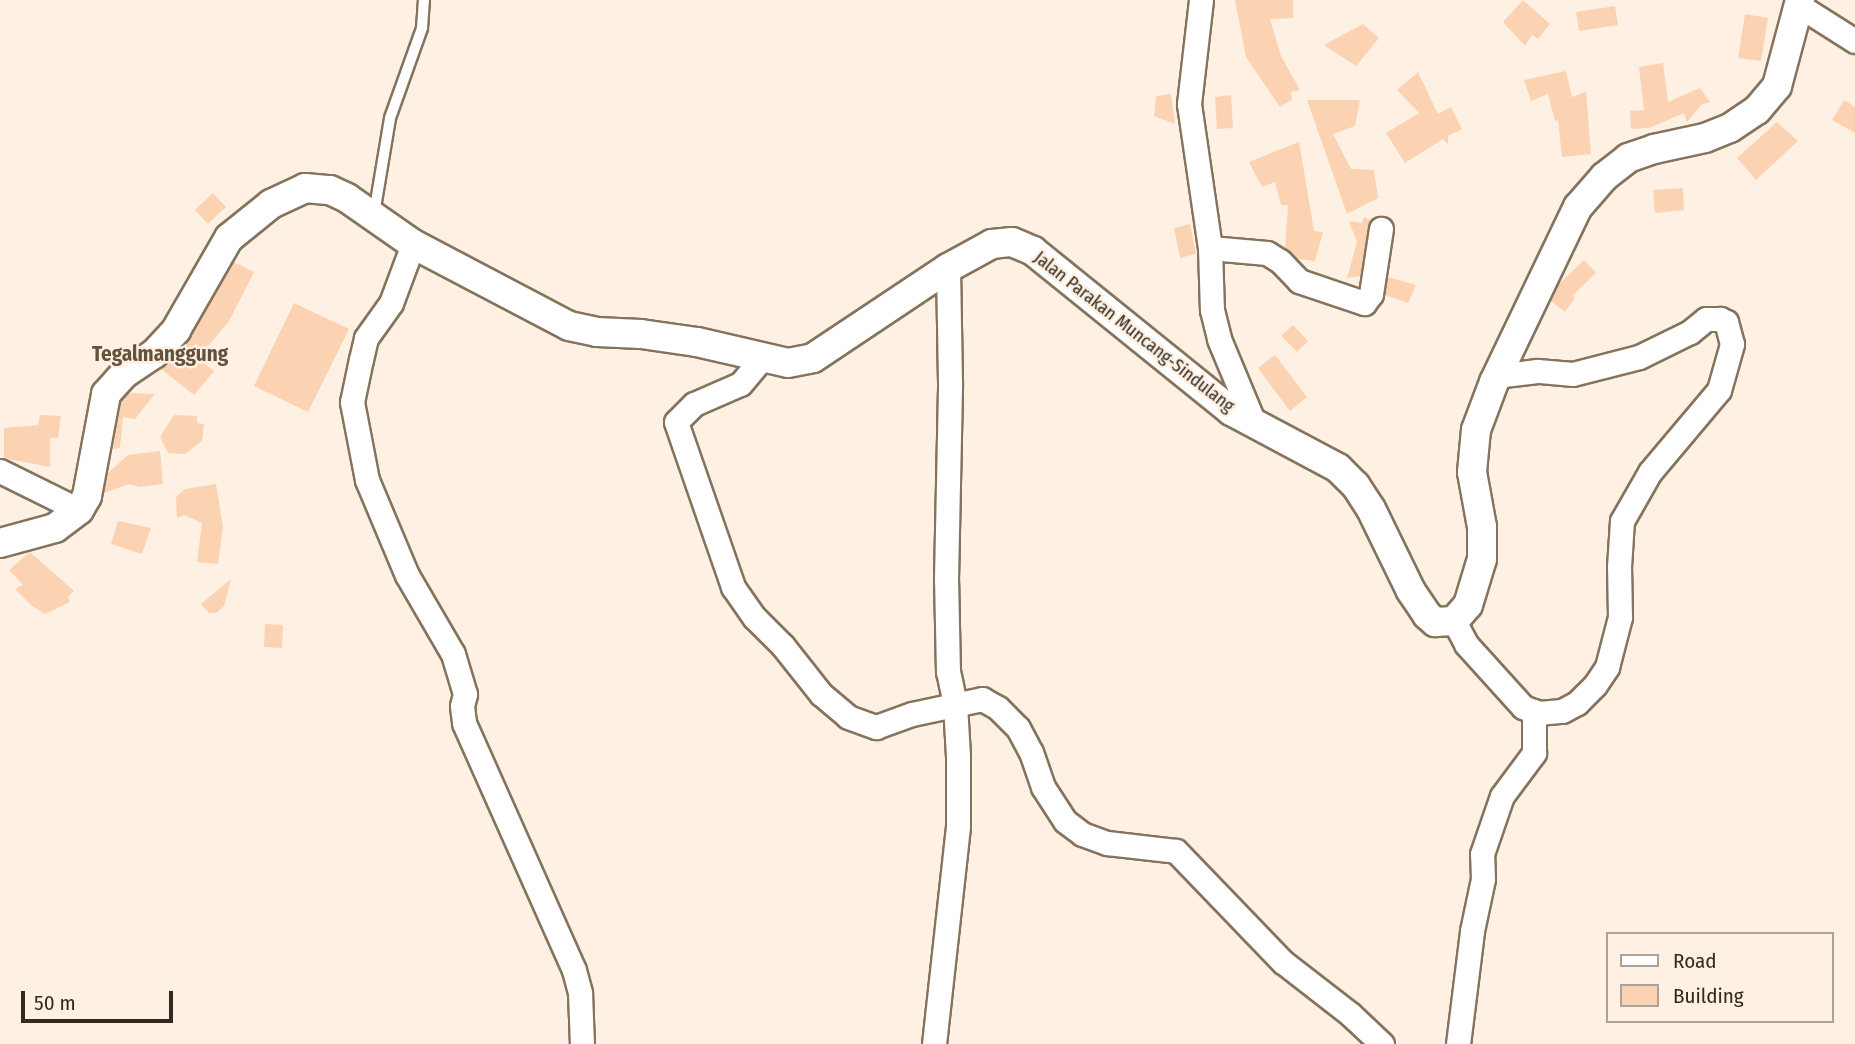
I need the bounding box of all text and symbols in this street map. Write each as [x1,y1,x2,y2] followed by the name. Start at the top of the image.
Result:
[1029,247,1239,417] street label: Jalan Parakan Muncang-Sindulang
[92,341,228,367] district label: Tegalmanggung
[1606,932,1834,1023] legend
[1673,948,1717,974] text: Road
[24,978,177,1022] scale bar
[1673,983,1744,1009] text: Building
[34,990,76,1016] text: 50 m

